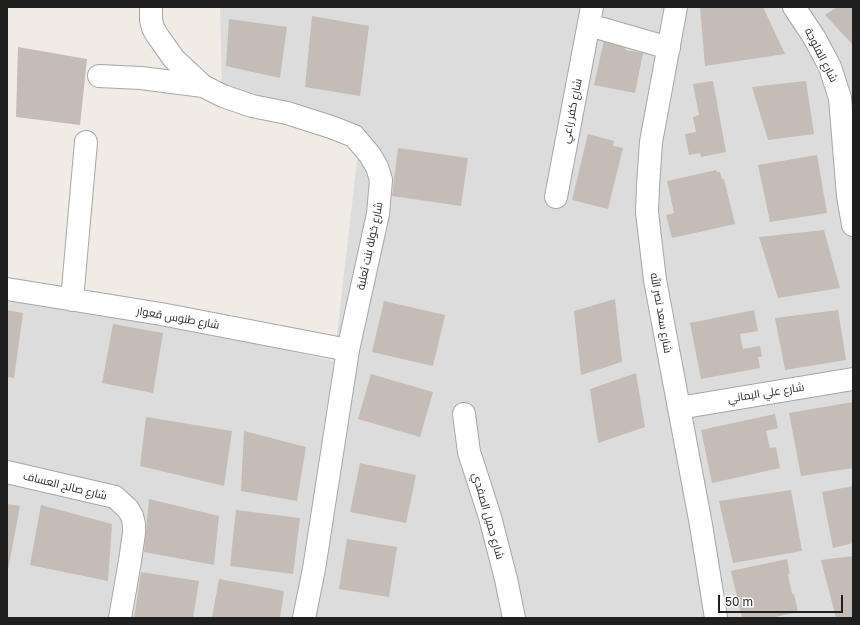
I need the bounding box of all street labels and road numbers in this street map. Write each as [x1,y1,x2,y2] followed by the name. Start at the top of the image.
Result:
[802,26,840,84] street label: شارع الفلوجة
[559,77,585,145] street label: شارع كفر راعي
[354,201,386,291] street label: شارع خولة بنت ثعلبة
[647,272,675,354] street label: شارع سعد نصر الله
[136,304,220,332] street label: شارع طنوس قعوار
[727,380,805,406] street label: شارع علي اليماني
[22,469,108,503] street label: شارع صالح العساف
[469,471,507,561] street label: شارع جميل الصفدي

